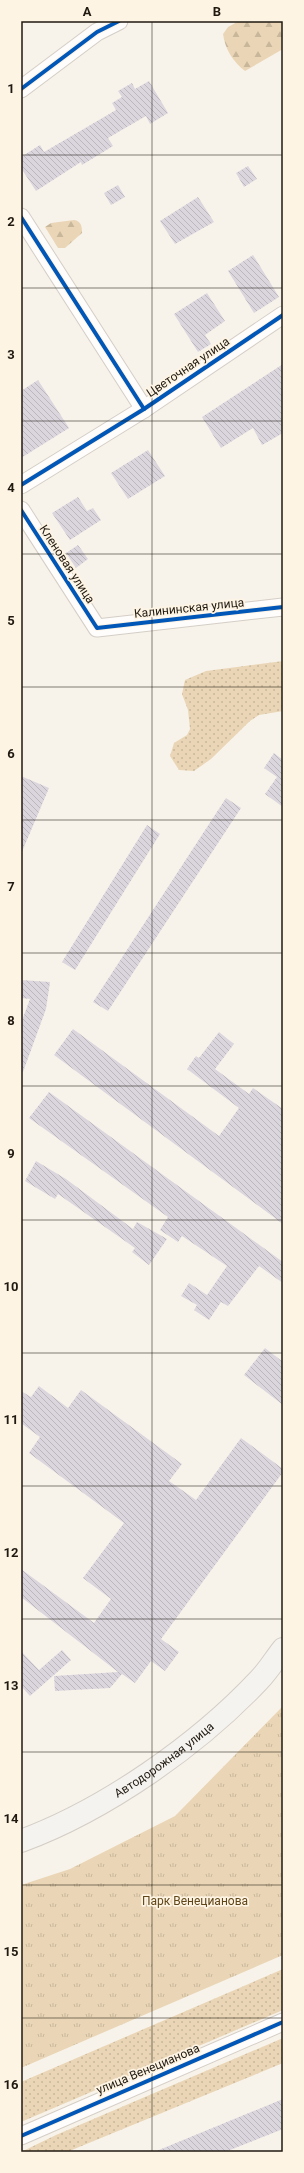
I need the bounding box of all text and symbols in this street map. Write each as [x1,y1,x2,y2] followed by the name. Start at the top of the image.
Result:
[83,4,92,19] text: A
[213,4,221,19] text: B
[7,81,15,96] text: 1
[7,214,15,229] text: 2
[144,334,232,400] street label: Цветочная улица
[7,347,15,362] text: 3
[7,480,15,495] text: 4
[36,522,98,606] street label: Кленовая улица
[133,595,245,621] street label: Калининская улица
[7,613,15,628] text: 5
[7,746,15,761] text: 6
[7,879,15,894] text: 7
[7,1013,15,1028] text: 8
[7,1146,15,1161] text: 9
[4,1279,18,1294] text: 10
[4,1412,18,1427] text: 11
[4,1545,18,1560] text: 12
[4,1678,18,1693] text: 13
[112,1719,217,1801] street label: Автодорожная улица
[4,1811,19,1826] text: 14
[142,1894,248,1908] park label: Парк Венецианова
[4,1944,18,1959] text: 15
[94,2041,202,2097] street label: улица Венецианова
[4,2077,19,2092] text: 16

